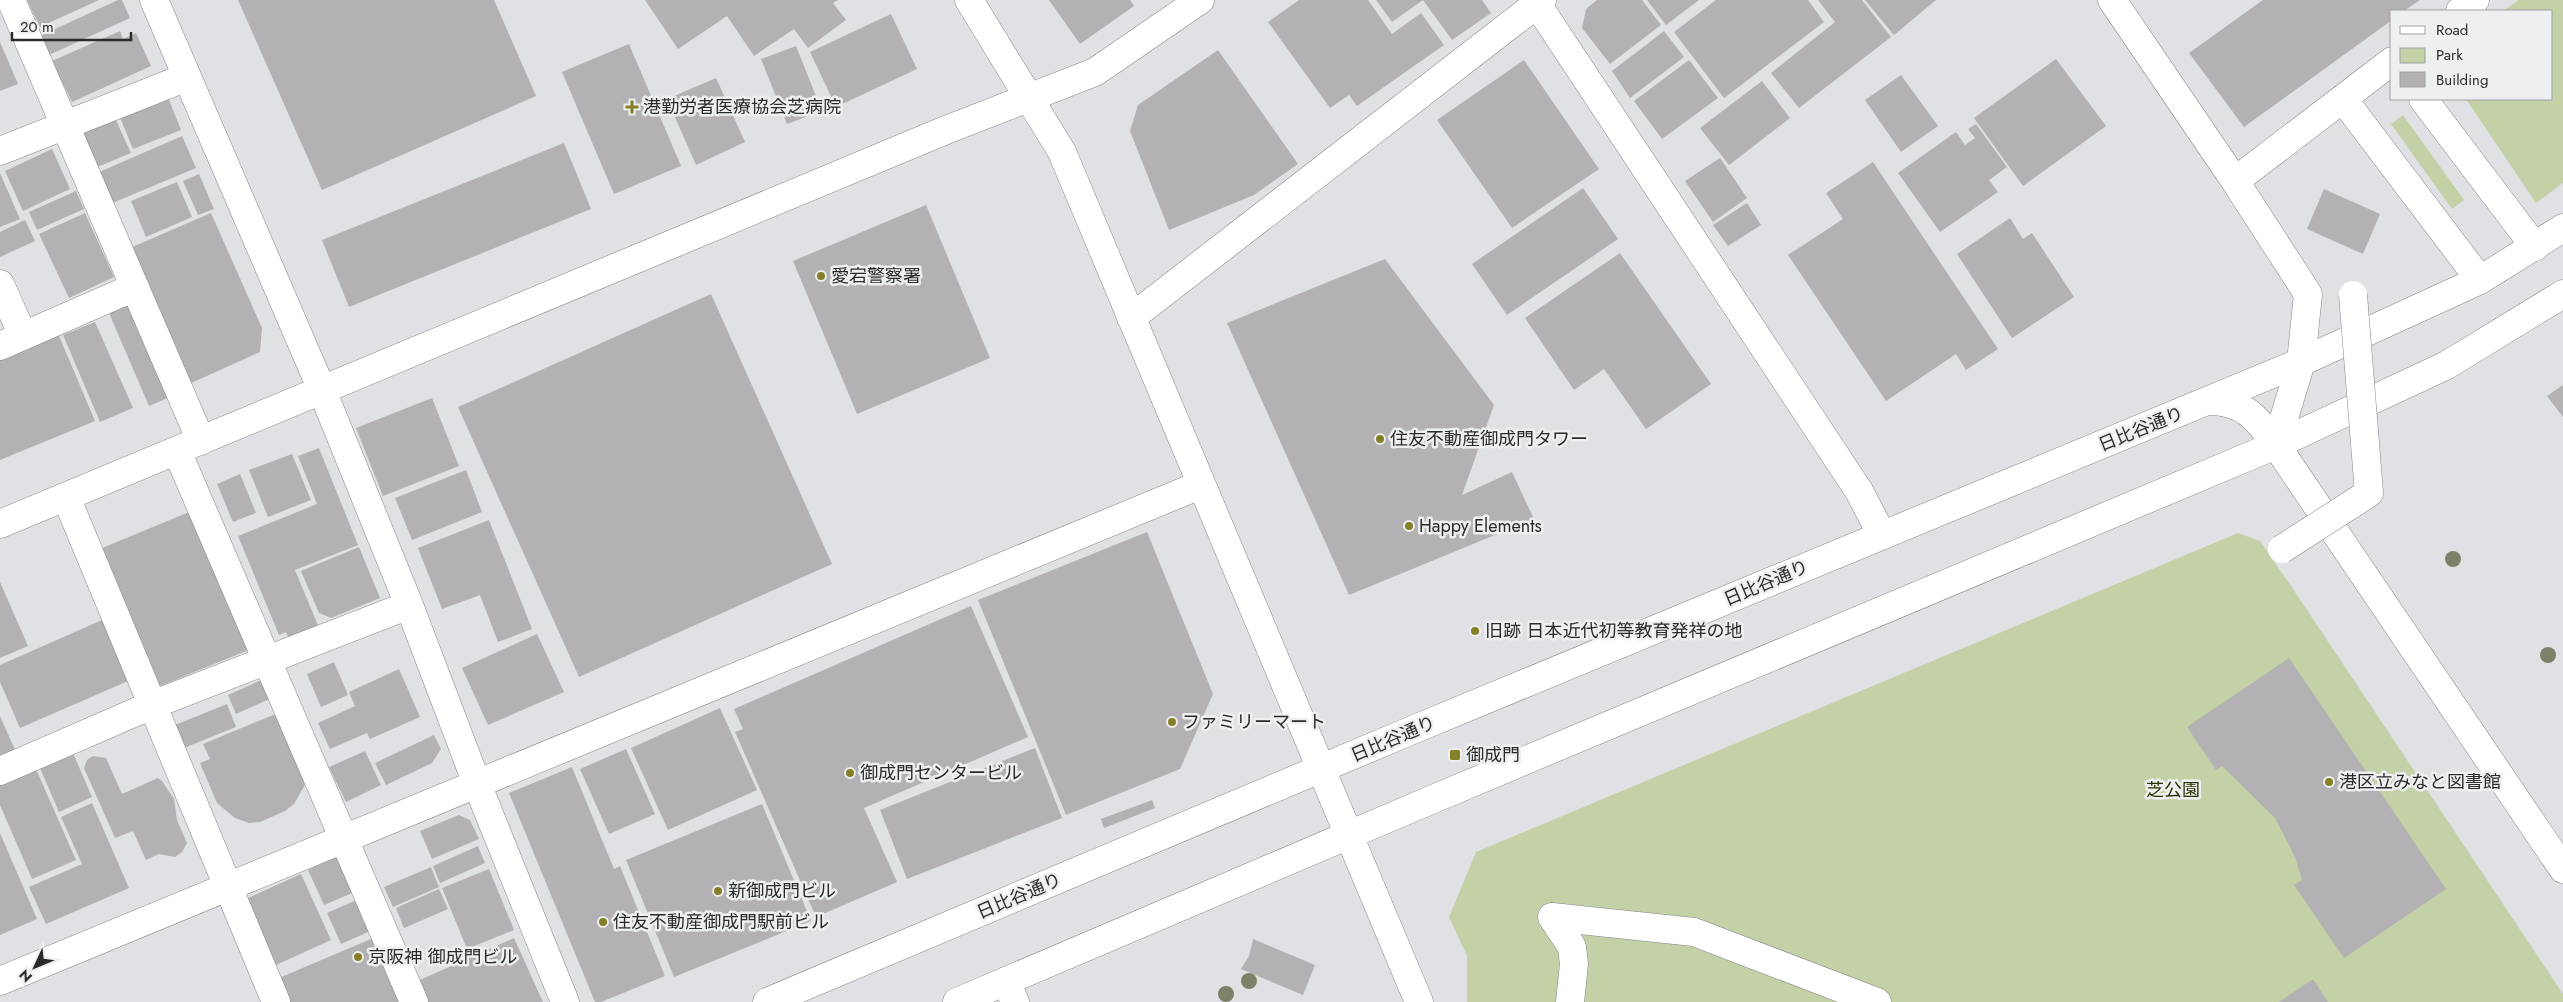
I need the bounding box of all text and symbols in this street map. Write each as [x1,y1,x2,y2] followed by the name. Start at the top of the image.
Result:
[12,10,131,42] scale bar
[2390,10,2553,100] legend
[20,16,54,38] text: 20 m
[2436,19,2468,41] text: Road
[2436,44,2463,66] text: Park
[2436,69,2488,91] text: Building
[643,94,841,120] place label: 港勤労者医療協会芝病院
[625,100,639,114] marker: 港勤労者医療協会芝病院
[831,263,921,289] place label: 愛宕警察署
[815,270,827,282] marker: 愛宕警察署
[2094,400,2188,458] street label: 日比谷通り
[1390,426,1588,452] place label: 住友不動産御成門タワー
[1374,433,1386,445] marker: 住友不動産御成門タワー
[1419,513,1542,539] place label: Happy Elements
[1403,520,1415,532] marker: Happy Elements
[1719,553,1813,613] street label: 日比谷通り
[1485,618,1742,644] place label: 旧跡 日本近代初等教育発祥の地
[1469,625,1481,637] marker: 旧跡 日本近代初等教育発祥の地
[1182,709,1326,735] place label: ファミリーマート
[1346,709,1440,769] street label: 日比谷通り
[1166,716,1178,728] marker: ファミリーマート
[1466,742,1520,768] place label: 御成門
[1448,748,1462,762] marker: 御成門
[860,760,1022,786] place label: 御成門センタービル
[844,767,856,779] marker: 御成門センタービル
[2339,769,2501,795] place label: 港区立みなと図書館
[2323,776,2335,788] marker: 港区立みなと図書館
[2146,777,2200,803] park label: 芝公園
[972,866,1066,926] street label: 日比谷通り
[728,878,836,904] place label: 新御成門ビル
[712,885,724,897] marker: 新御成門ビル
[613,909,829,935] place label: 住友不動産御成門駅前ビル
[597,916,609,928] marker: 住友不動産御成門駅前ビル
[10,942,60,992] north arrow
[368,944,517,970] place label: 京阪神 御成門ビル
[352,951,364,963] marker: 京阪神 御成門ビル
[15,965,37,987] text: N

